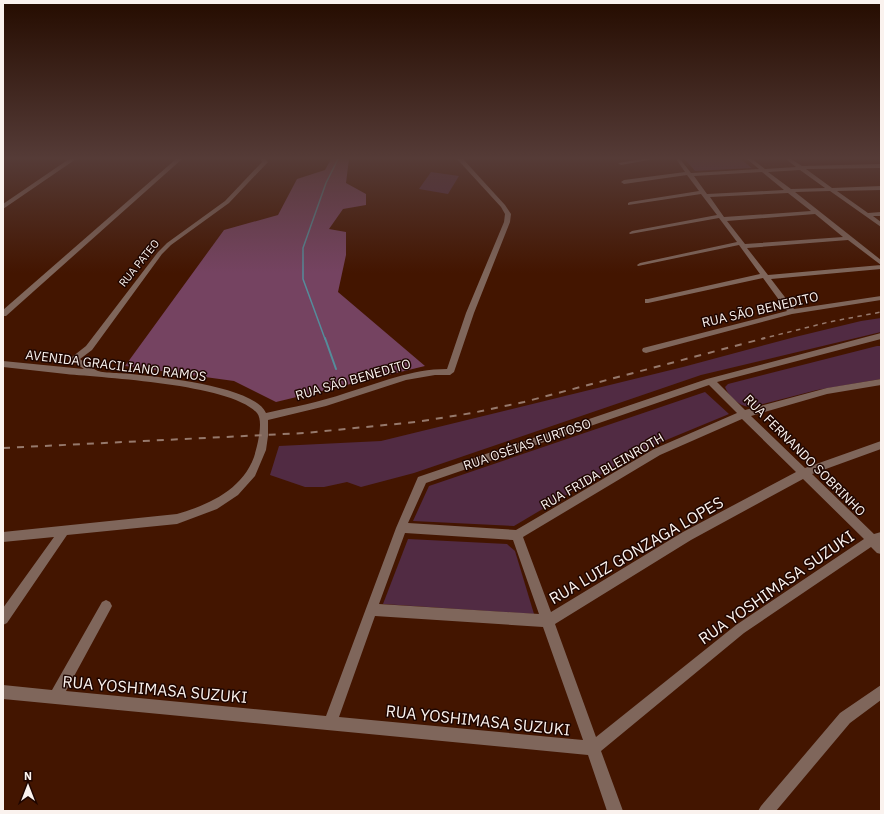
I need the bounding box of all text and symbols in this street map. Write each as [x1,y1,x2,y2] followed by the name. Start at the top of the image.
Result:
[116,236,162,290] street label: RUA PATEO
[700,288,820,331] street label: RUA SÃO BENEDITO
[25,346,207,385] street label: AVENIDA GRACILIANO RAMOS
[293,355,413,404] street label: RUA SÃO BENEDITO
[740,391,869,520] street label: RUA FERNANDO SOBRINHO
[461,415,593,474] street label: RUA OSÉIAS FURTOSO
[538,429,667,514] street label: RUA FRIDA BLEINROTH
[545,492,727,608] street label: RUA LUIZ GONZAGA LOPES
[694,526,858,648] street label: RUA YOSHIMASA SUZUKI
[62,671,248,707] street label: RUA YOSHIMASA SUZUKI
[385,700,571,740] street label: RUA YOSHIMASA SUZUKI
[8,766,48,806] north arrow
[24,769,32,783] text: N

